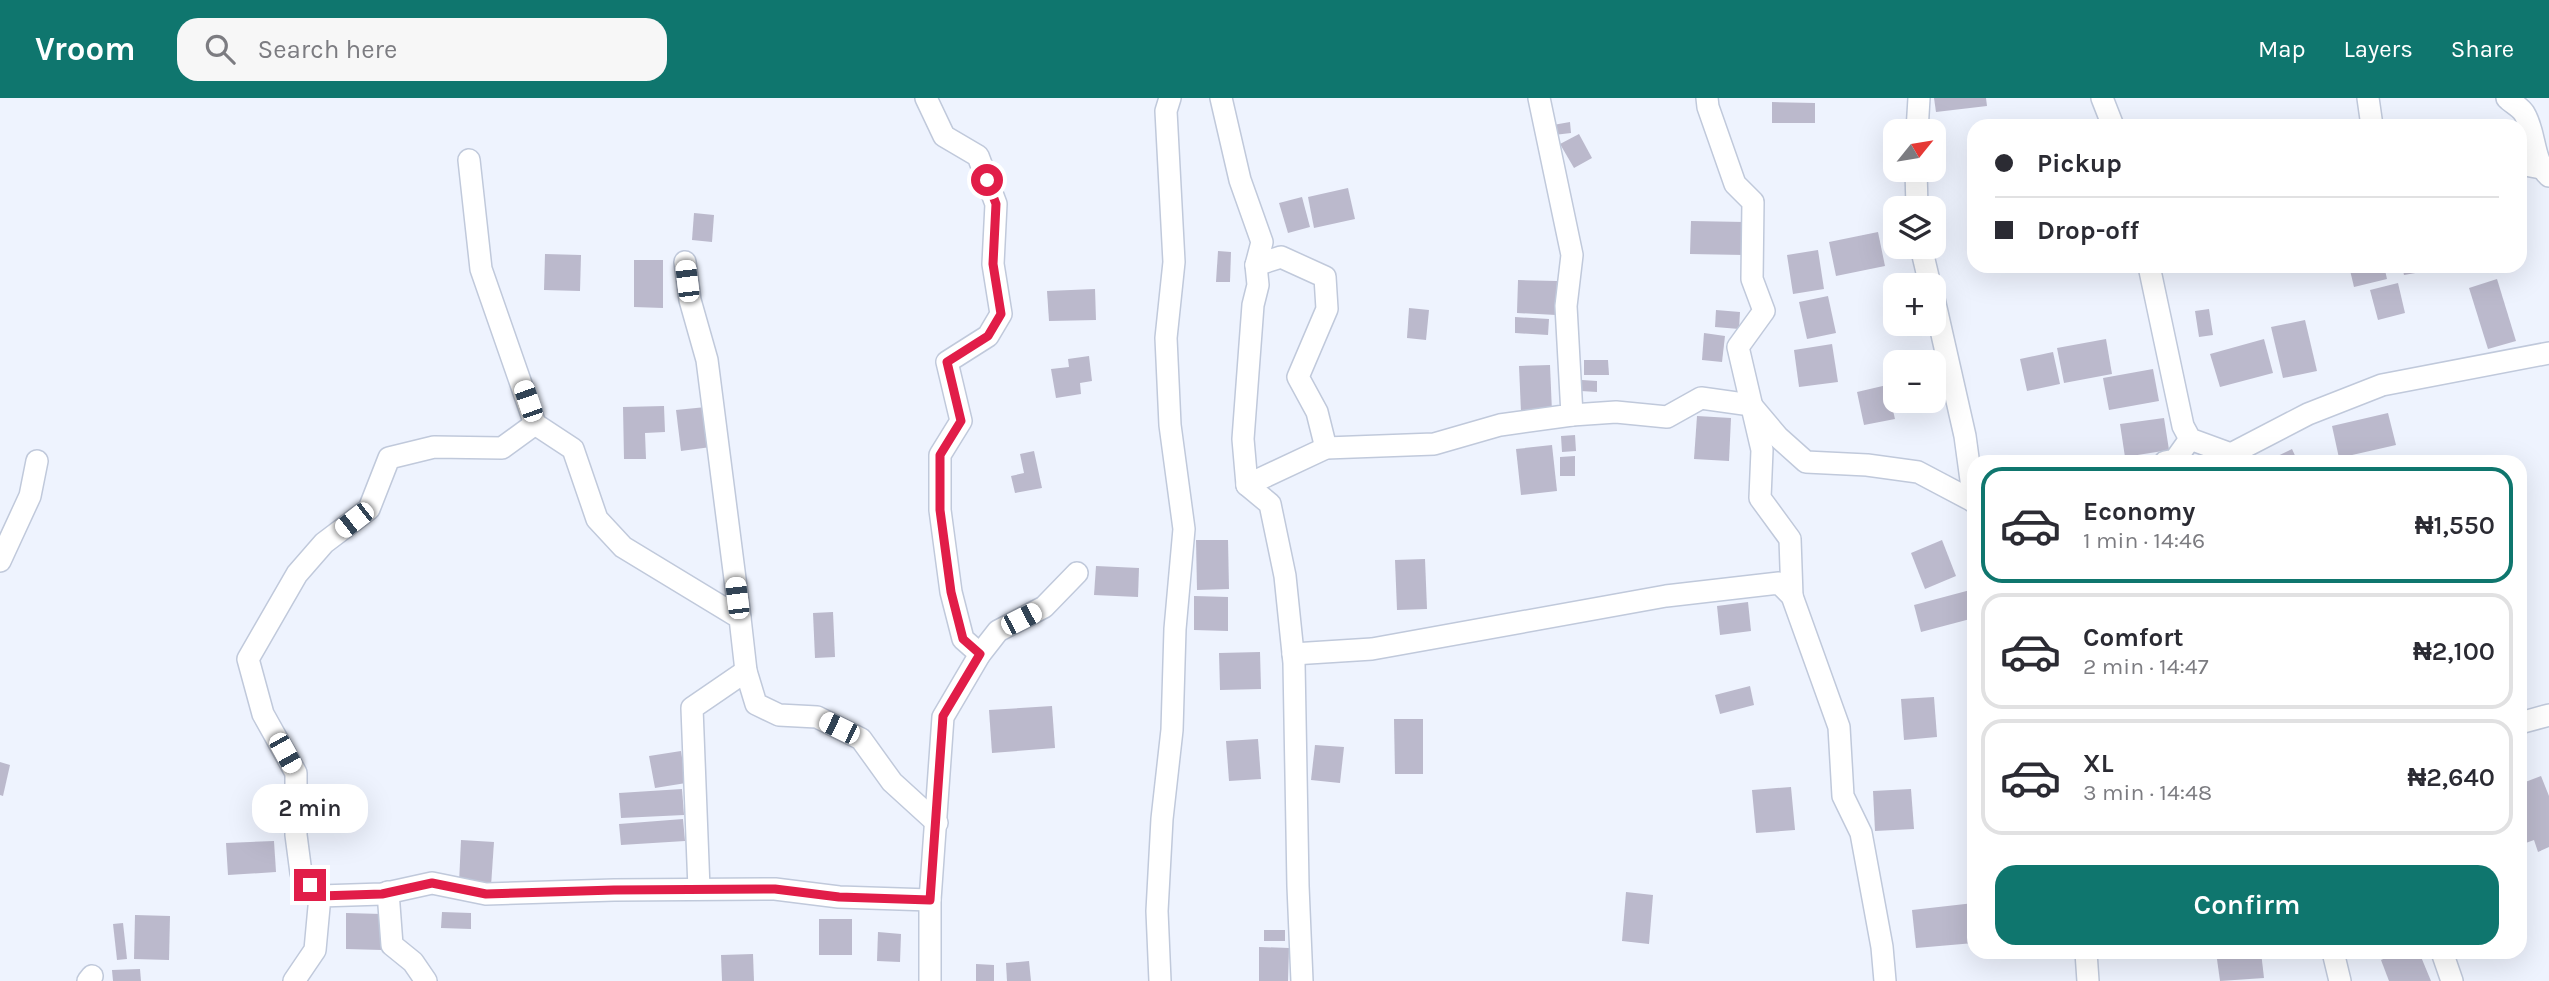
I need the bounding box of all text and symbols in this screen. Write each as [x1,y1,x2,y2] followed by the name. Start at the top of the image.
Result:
[177,18,667,81] search box
[35,30,135,68] text: Vroom
[201,30,239,68] icon: search
[257,34,397,65] text: Search here
[2258,35,2306,63] text: Map
[2344,35,2413,63] text: Layers
[2451,35,2514,63] text: Share
[1883,119,1946,182] north arrow
[1883,119,1946,413] map controls
[2037,148,2122,179] text: Pickup
[971,164,1003,196] route start
[1883,196,1946,259] button: layers
[2037,215,2139,246] text: Drop-off
[675,259,700,303] car
[1883,273,1946,336] button: +
[1883,350,1946,413] button: −
[512,378,545,424] car
[1999,494,2062,557] icon: car
[2083,496,2195,527] text: Economy
[331,499,378,541] car
[2415,510,2495,541] text: ₦1,550
[2083,527,2205,554] text: 1 min · 14:46
[725,576,750,620] car
[998,600,1045,638] car
[1999,620,2062,683] icon: car
[2083,622,2184,653] text: Comfort
[2413,636,2495,667] text: ₦2,100
[2083,653,2208,680] text: 2 min · 14:47
[816,709,863,747] car
[266,730,305,776] car
[1999,746,2062,809] icon: car
[2083,748,2114,779] text: XL
[2407,762,2495,793] text: ₦2,640
[2083,779,2212,806] text: 3 min · 14:48
[252,784,368,832] callout: 2 min
[279,795,341,822] text: 2 min
[1995,865,2499,945] button: Confirm
[294,869,326,901] route end

